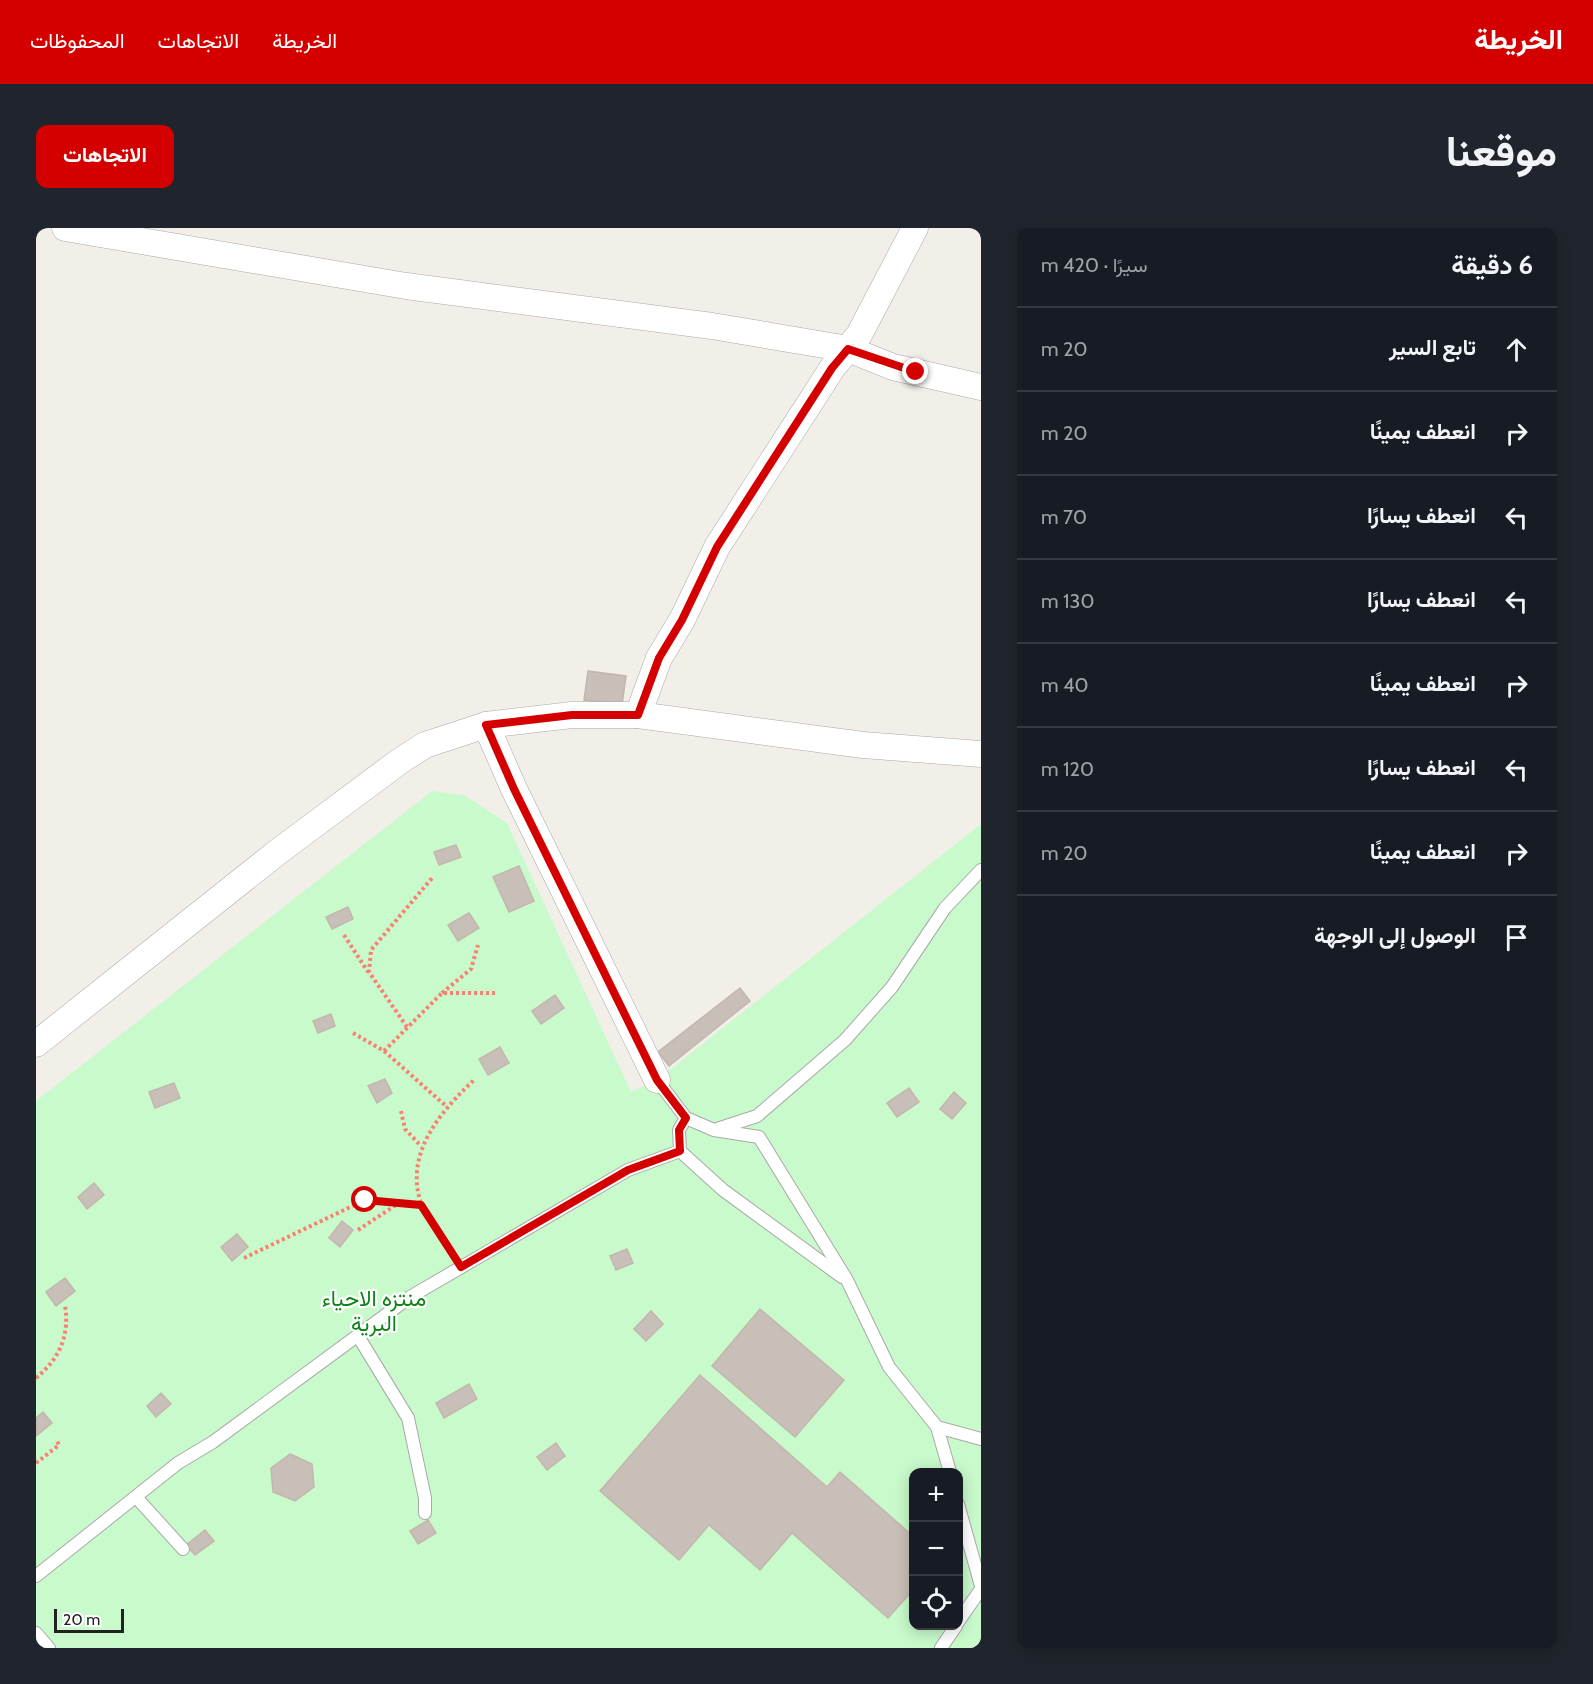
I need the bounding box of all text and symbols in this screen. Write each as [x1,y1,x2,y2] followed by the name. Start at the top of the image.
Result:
[1474,22,1563,56] text: الخريطة
[30,28,125,53] text: المحفوظات
[158,28,239,53] text: الاتجاهات
[272,28,337,53] text: الخريطة
[36,125,174,188] button: الاتجاهات
[1446,125,1557,177] text: موقعنا
[1451,249,1533,281] text: 6 دقيقة
[1041,253,1148,277] text: سيرًا · 420 m
[1500,333,1533,366] icon: ahead
[1389,334,1476,361] text: تابع السير
[1041,337,1088,361] text: 20 m
[902,358,928,384] route end
[1500,417,1533,450] icon: right
[1370,418,1476,445] text: انعطف يمينًا
[1041,421,1088,445] text: 20 m
[1500,501,1533,534] icon: left
[1367,502,1476,529] text: انعطف يسارًا
[1041,505,1087,529] text: 70 m
[1500,585,1533,618] icon: left
[1367,586,1476,613] text: انعطف يسارًا
[1041,589,1094,613] text: 130 m
[1500,669,1533,702] icon: right
[1370,670,1476,697] text: انعطف يمينًا
[1041,673,1089,697] text: 40 m
[1500,753,1533,786] icon: left
[1367,754,1476,781] text: انعطف يسارًا
[1041,757,1094,781] text: 120 m
[1500,837,1533,870] icon: right
[1370,838,1476,865] text: انعطف يمينًا
[1041,841,1088,865] text: 20 m
[1500,921,1533,954] icon: arrive
[1314,922,1476,949] text: الوصول إلى الوجهة
[351,1186,377,1212] route start
[322,1285,426,1337] park label: منتزه الاحياء البرية
[909,1468,963,1630] map controls
[909,1468,963,1522] button: +
[909,1522,963,1576] button: −
[909,1576,963,1630] button: locate
[54,1606,124,1634] scale bar
[63,1610,100,1629] text: 20 m

